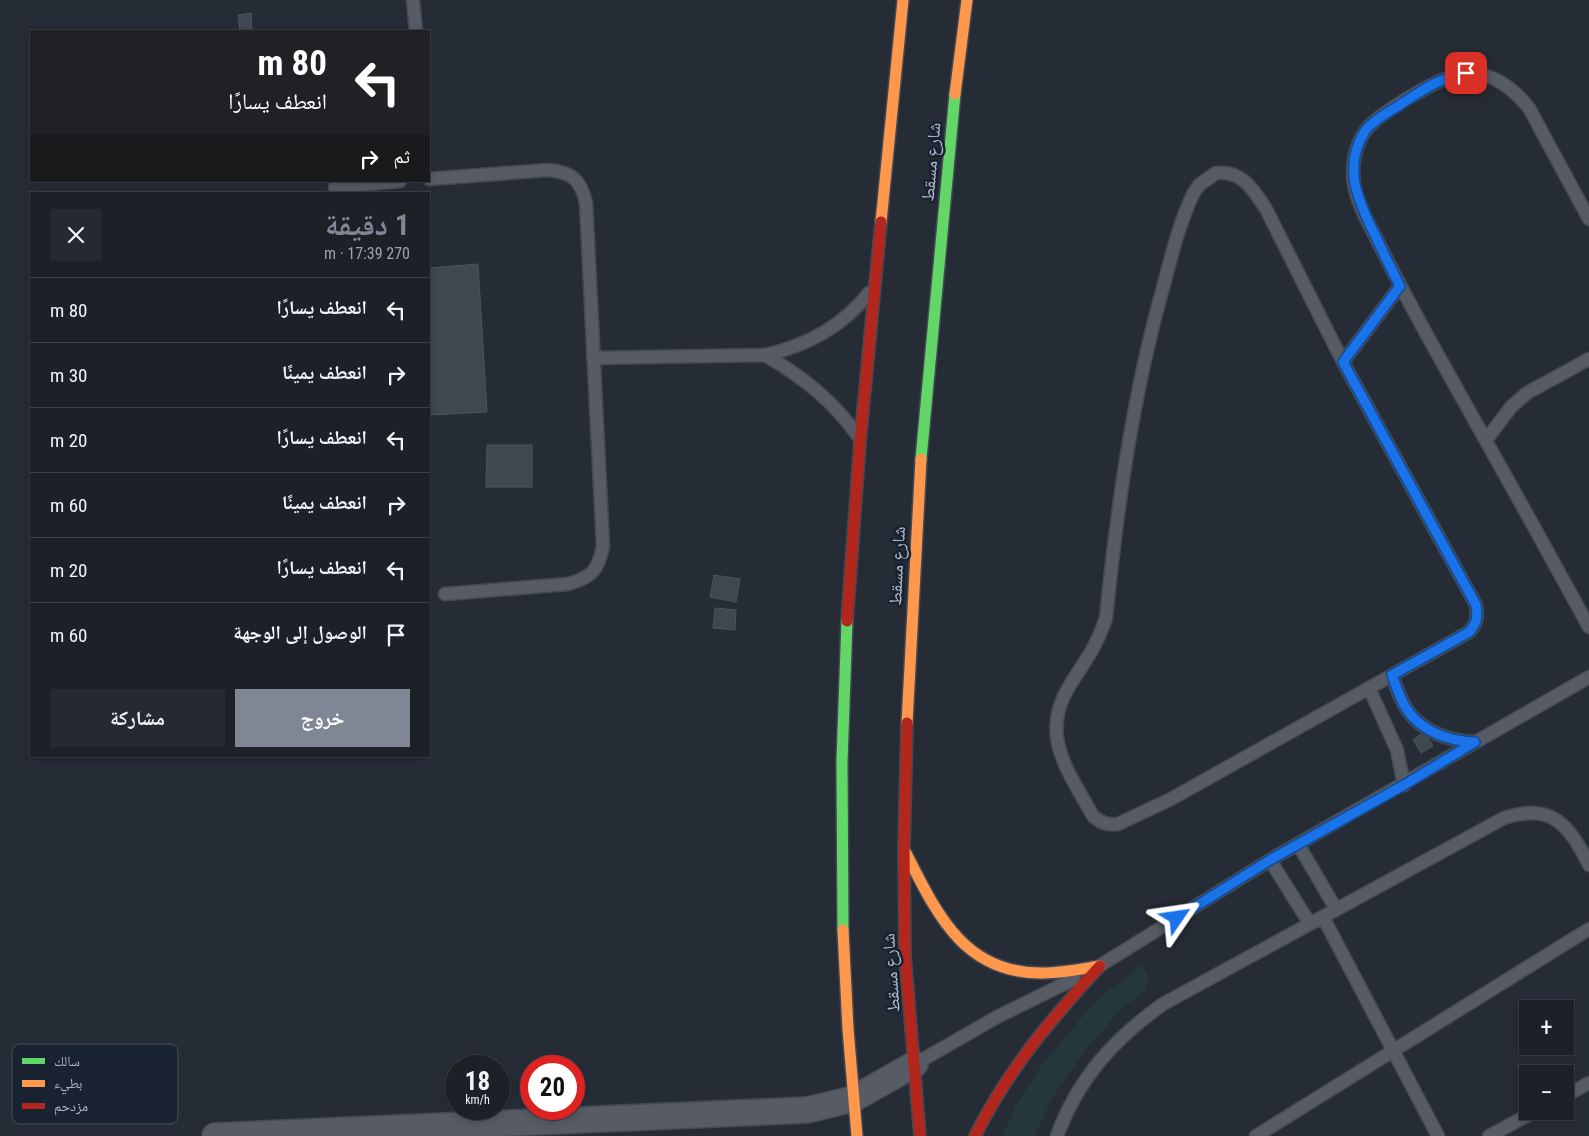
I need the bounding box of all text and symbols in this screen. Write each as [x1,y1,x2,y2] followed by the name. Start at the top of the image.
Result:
[258,43,327,84] text: 80 m
[345,50,410,115] icon: left
[1445,52,1487,94] pin
[1452,59,1480,87] icon: arrive
[228,89,327,114] text: انعطف يسارًا
[917,121,945,203] street label: شارع مسقط
[355,145,383,173] icon: right
[393,145,410,168] text: ثم
[325,207,410,242] text: 1 دقيقة
[50,209,102,261] button: close
[324,244,410,263] text: 270 m · 17:39
[276,296,367,319] text: انعطف يسارًا
[382,296,410,324] icon: left
[50,299,87,322] text: 80 m
[282,361,367,384] text: انعطف يمينًا
[382,361,410,389] icon: right
[50,364,87,387] text: 30 m
[276,426,367,449] text: انعطف يسارًا
[382,426,410,454] icon: left
[50,429,87,452] text: 20 m
[282,491,367,514] text: انعطف يمينًا
[382,491,410,519] icon: right
[50,494,87,517] text: 60 m
[884,526,910,606] street label: شارع مسقط
[276,556,367,579] text: انعطف يسارًا
[382,556,410,584] icon: left
[50,559,87,582] text: 20 m
[233,621,367,644] text: الوصول إلى الوجهة
[382,621,410,649] icon: arrive
[50,624,87,647] text: 60 m
[50,689,225,747] button: مشاركة
[235,689,410,747] button: خروج
[1150,891,1202,943] position arrow
[877,933,905,1013] street label: شارع مسقط
[1519,1000,1574,1120] map controls
[1519,1000,1574,1055] button: +
[12,1044,178,1124] legend
[54,1053,80,1069] text: سالك
[520,1055,585,1120] speed limit sign: 20
[1519,1065,1574,1120] button: −
[465,1067,490,1096] text: 18
[54,1075,83,1095] text: بطيء
[465,1093,490,1107] text: km/h
[54,1098,88,1116] text: مزدحم

